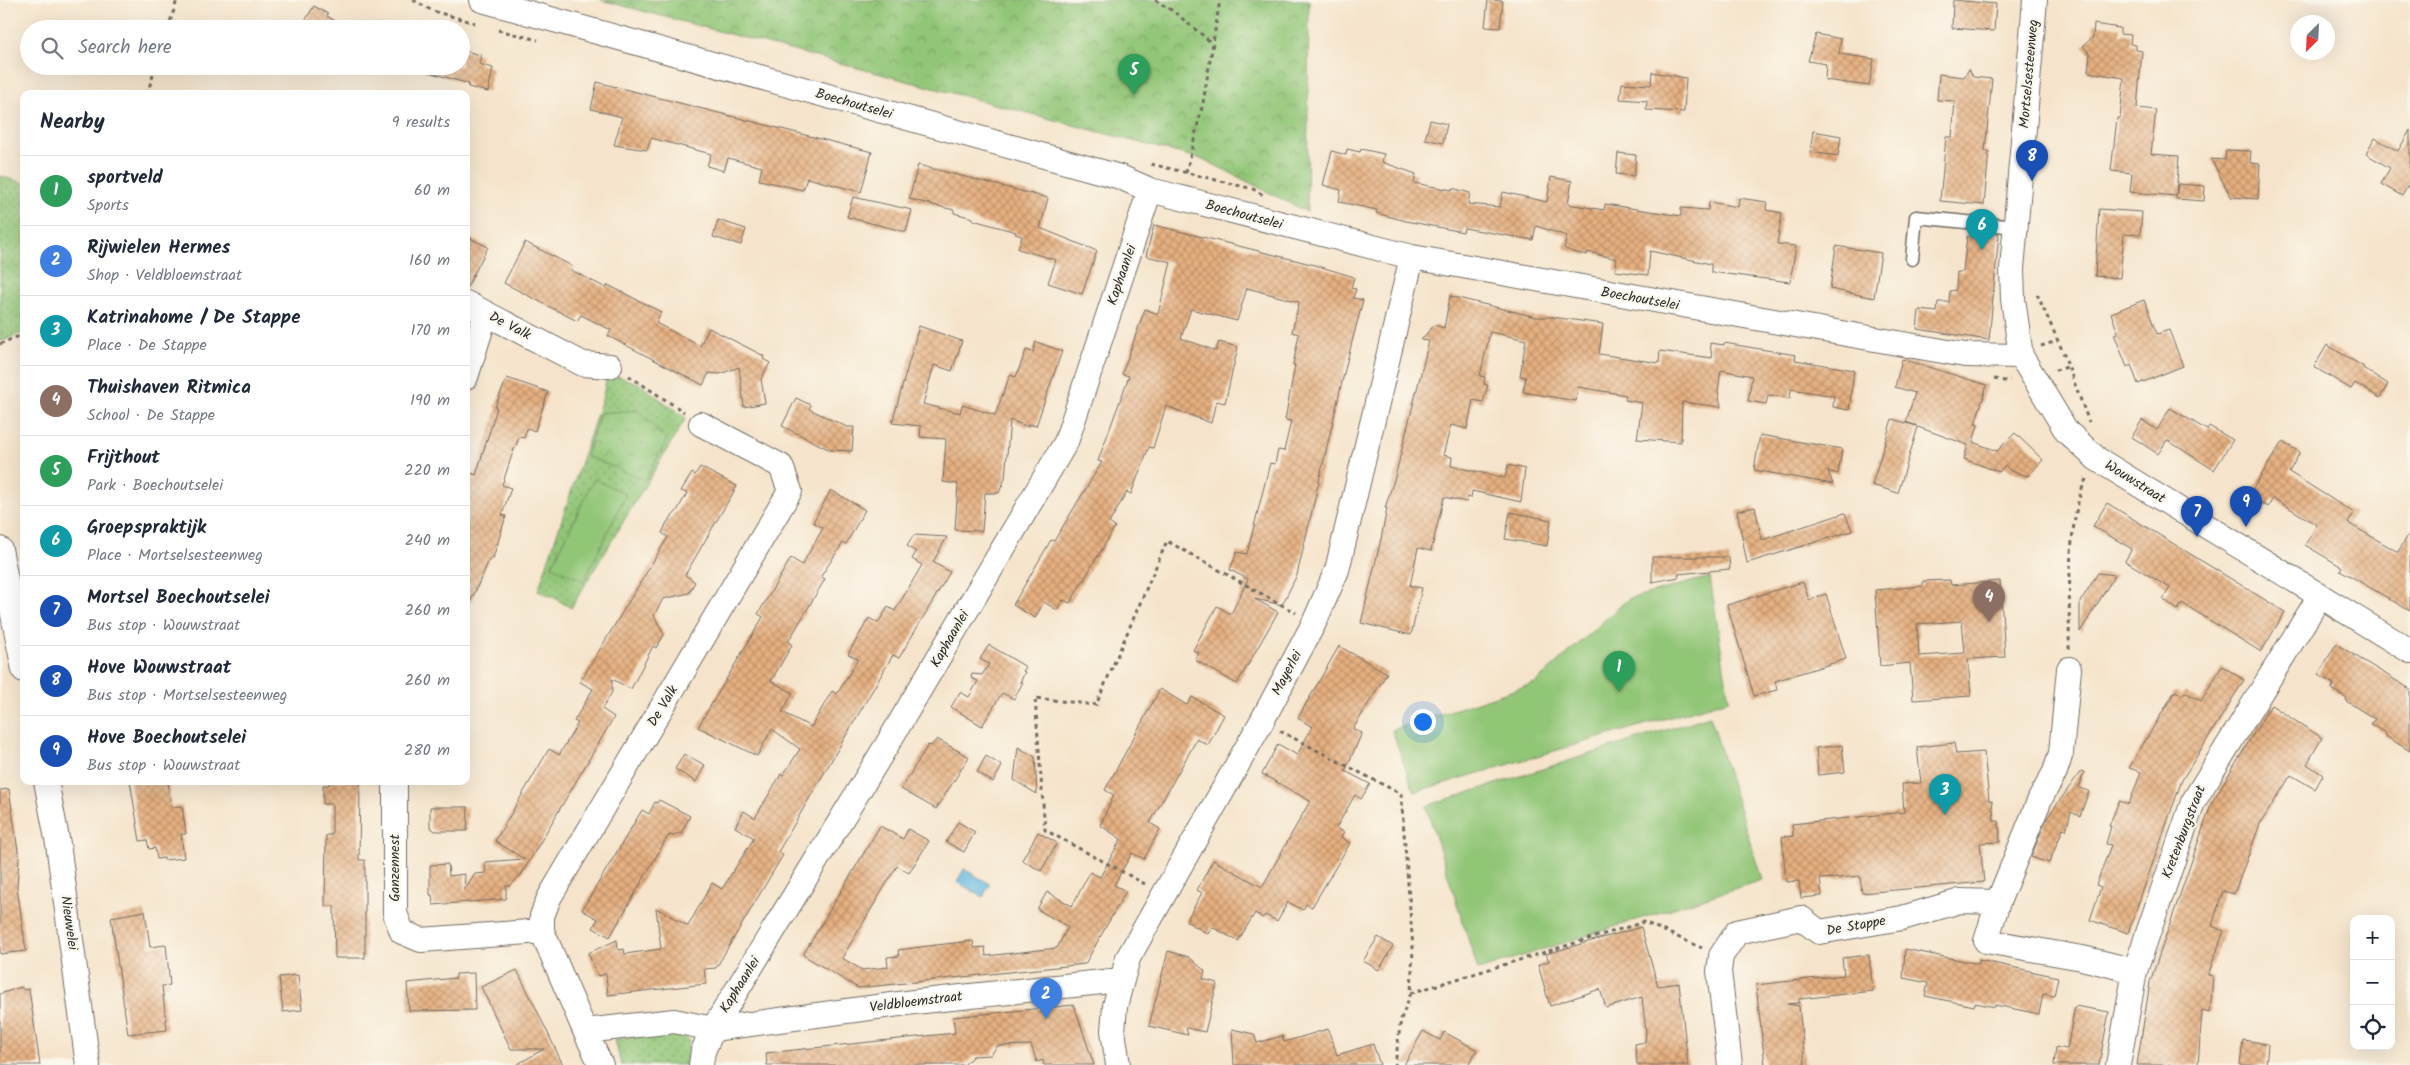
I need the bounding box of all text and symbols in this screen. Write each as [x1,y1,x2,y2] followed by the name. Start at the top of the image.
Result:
[2290,15,2335,60] north arrow
[2013,19,2045,129] street label: Mortselsesteenweg
[20,20,470,75] search box
[78,33,172,63] text: Search here
[38,34,66,62] icon: search
[1118,54,1150,95] pin: 5
[813,83,896,126] street label: Boechoutselei
[40,106,105,139] text: Nearby
[392,110,450,135] text: 9 results
[2016,140,2048,181] pin: 8
[87,163,163,193] text: sportveld
[54,178,58,203] text: 1
[414,178,450,203] text: 60 m
[87,193,129,218] text: Sports
[1203,194,1286,236] street label: Boechoutselei
[1966,209,1998,250] pin: 6
[87,233,230,263] text: Rijwielen Hermes
[1101,241,1143,308] street label: Kaphaanlei
[51,248,61,273] text: 2
[409,248,450,273] text: 160 m
[87,263,242,288] text: Shop · Veldbloemstraat
[1599,281,1682,317] street label: Boechoutselei
[87,303,301,333] text: Katrinahome / De Stappe
[485,306,535,346] street label: De Valk
[52,318,60,343] text: 3
[410,318,450,343] text: 170 m
[87,333,207,358] text: Place · De Stappe
[87,373,251,403] text: Thuishaven Ritmica
[52,388,60,413] text: 4
[410,388,450,413] text: 190 m
[87,403,215,428] text: School · De Stappe
[87,443,160,473] text: Frijthout
[2100,455,2170,510] street label: Wouwstraat
[52,458,60,483] text: 5
[404,458,450,483] text: 220 m
[87,473,223,498] text: Park · Boechoutselei
[2230,486,2262,527] pin: 9
[2181,496,2213,537] pin: 7
[87,513,206,543] text: Groepspraktijk
[52,528,60,553] text: 6
[405,528,450,553] text: 240 m
[87,543,263,568] text: Place · Mortselsesteenweg
[1973,581,2005,622] pin: 4
[87,583,270,613] text: Mortsel Boechoutselei
[52,598,60,623] text: 7
[405,598,450,623] text: 260 m
[925,606,976,672] street label: Kaphaanlei
[87,613,240,638] text: Bus stop · Wouwstraat
[1266,646,1308,699] street label: Mayerlei
[1603,651,1635,692] pin: 1
[87,653,231,683] text: Hove Wouwstraat
[51,668,61,693] text: 8
[405,668,450,693] text: 260 m
[642,681,684,731] street label: De Valk
[87,683,287,708] text: Bus stop · Mortselsesteenweg
[1410,709,1436,735] your location
[87,723,246,753] text: Hove Boechoutselei
[52,738,60,763] text: 9
[404,738,450,763] text: 280 m
[87,753,240,778] text: Bus stop · Wouwstraat
[1929,774,1961,815] pin: 3
[2156,782,2212,882] street label: Kretenburgstraat
[384,834,406,902] street label: Ganzennest
[54,894,84,952] street label: Nieuwelei
[1825,910,1888,942] street label: De Stappe
[2350,915,2395,1050] map controls
[2350,915,2395,960] button: +
[714,952,766,1017] street label: Kaphaanlei
[2350,960,2395,1005] button: −
[1030,978,1062,1019] pin: 2
[868,985,964,1019] street label: Veldbloemstraat
[2350,1005,2395,1050] button: locate

